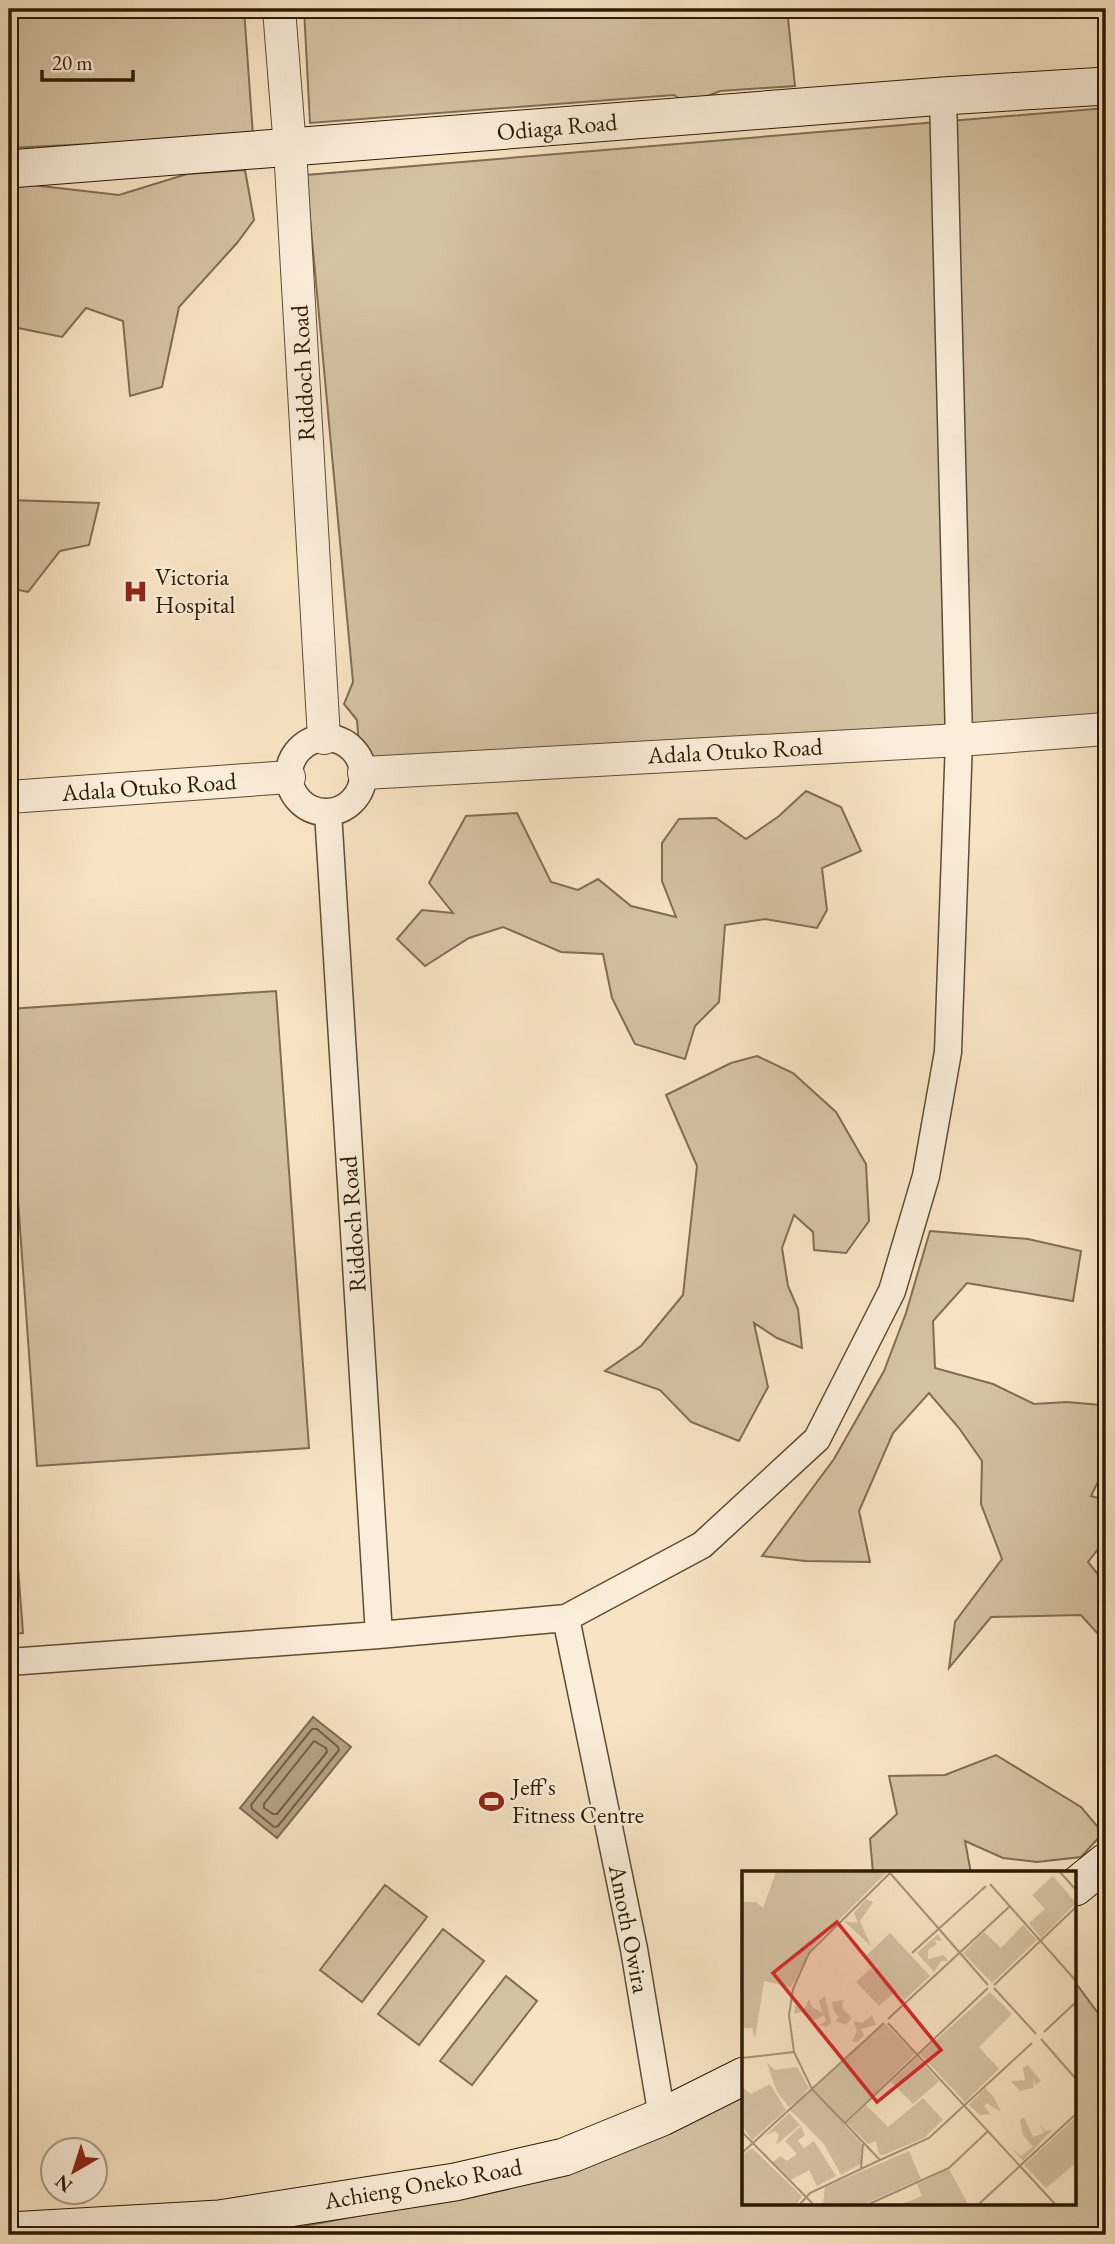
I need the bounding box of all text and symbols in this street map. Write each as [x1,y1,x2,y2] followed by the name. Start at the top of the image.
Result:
[42,38,133,82] scale bar
[52,49,93,76] text: 20 m
[495,106,619,147] street label: Odiaga Road
[283,303,322,442] street label: Riddoch Road
[155,561,236,620] place label: Victoria Hospital
[121,577,149,605] hospital icon: Victoria Hospital
[646,730,824,771] street label: Adala Otuko Road
[60,765,238,808] street label: Adala Otuko Road
[332,1154,373,1293] street label: Riddoch Road
[510,1771,644,1830] place label: Jeff's Fitness Centre
[478,1787,506,1815] sports icon: Jeff's Fitness Centre
[602,1861,657,1996] street label: Amoth Owira
[742,1871,1076,2206] inset map
[38,2136,108,2206] north arrow
[321,2151,525,2216] street label: Achieng Oneko Road
[49,2169,77,2198] text: N

